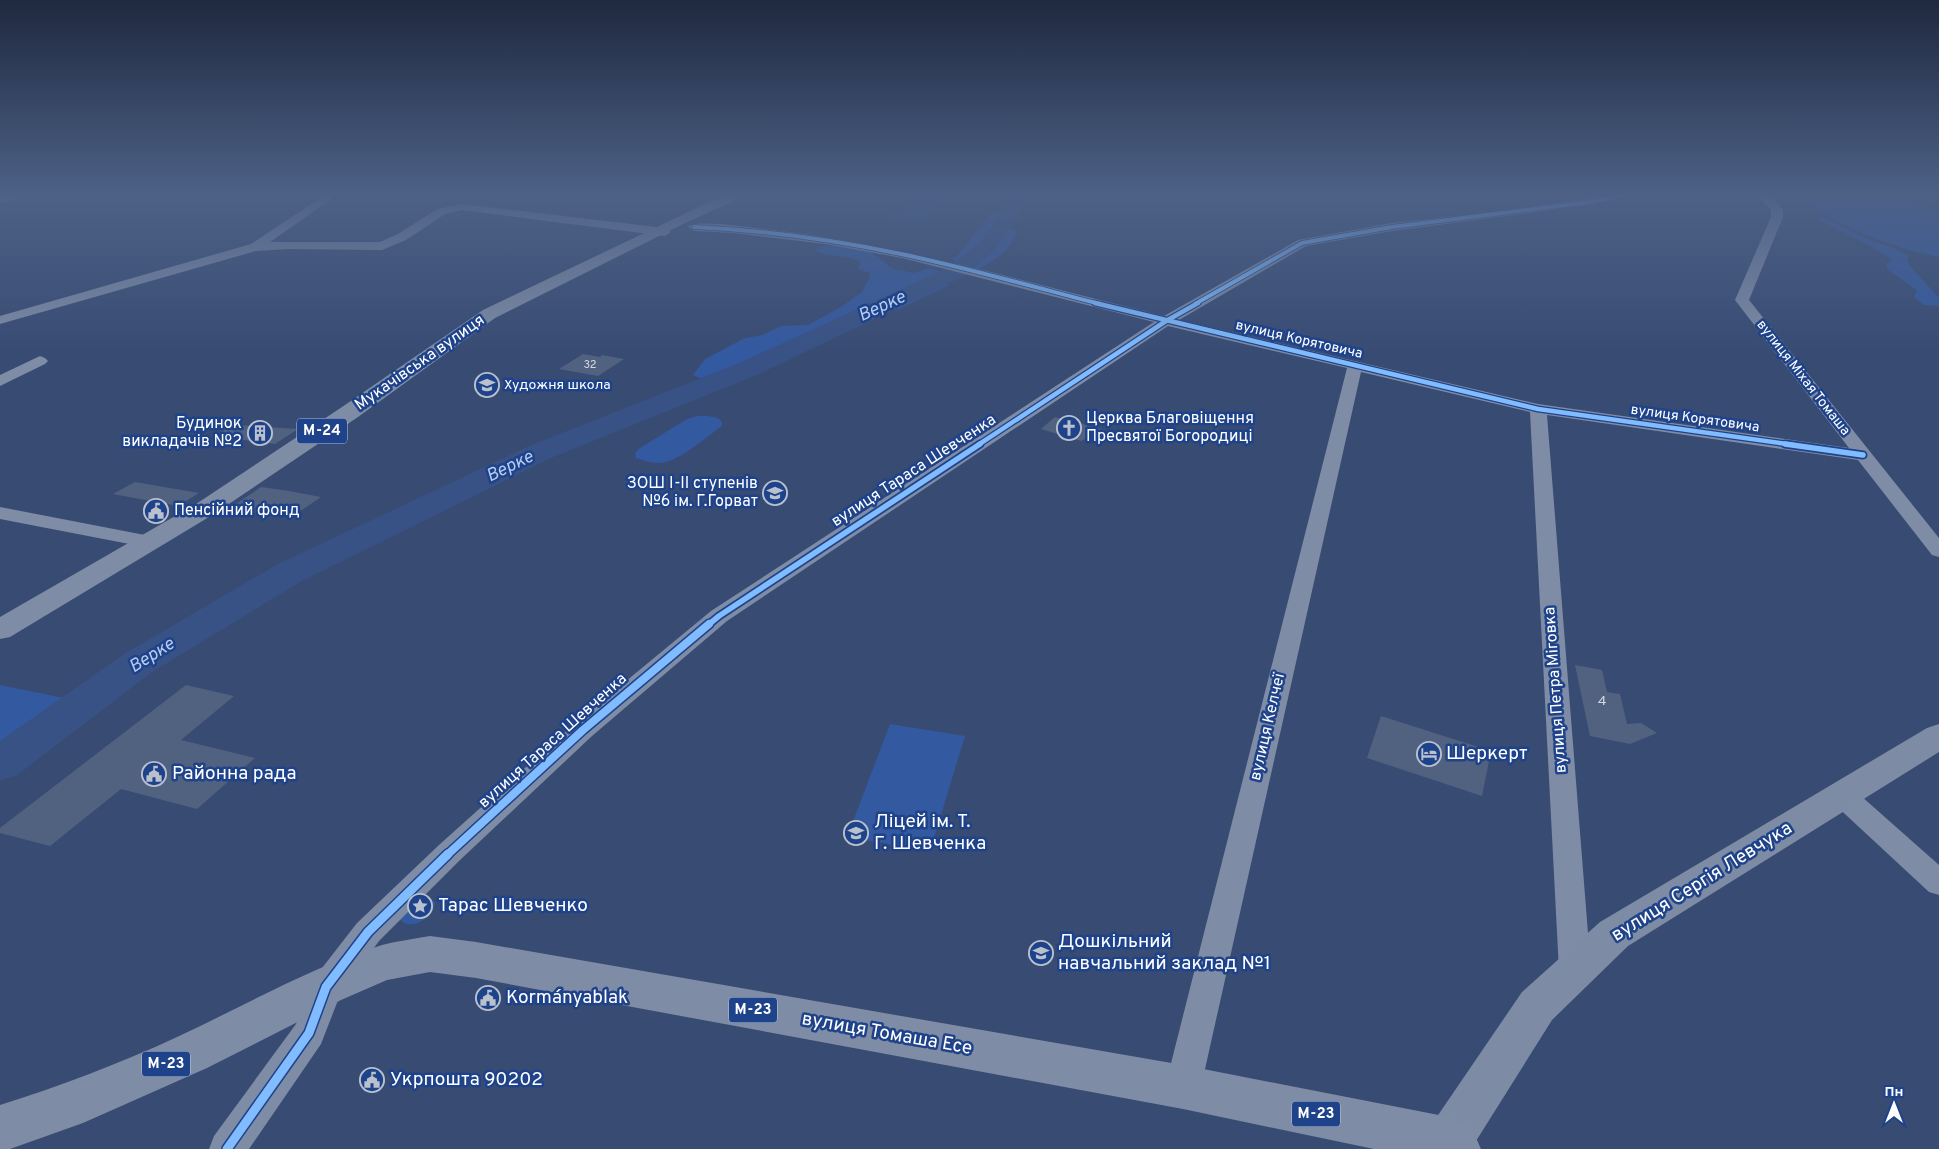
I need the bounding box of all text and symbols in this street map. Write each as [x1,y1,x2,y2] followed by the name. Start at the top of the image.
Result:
[855,286,910,328] water label: Верке
[351,311,489,415] street label: Мукачівська вулиця
[1234,317,1364,363] street label: вулиця Корятовича
[1753,317,1853,439] street label: вулиця Міхая Томаша
[583,358,597,372] house number: 32
[474,372,500,398] school or university icon: Художня школа
[504,377,611,394] place label: Художня школа
[1630,402,1760,436] street label: вулиця Корятовича
[1086,409,1254,447] place label: Церква Благовіщення Пресвятої Богородиці
[828,410,1000,532] street label: вулиця Тараса Шевченка
[122,414,242,452] place label: Будинок викладачів №2
[1056,415,1082,441] church icon: Церква Благовіщення Пресвятої Богородиці
[297,418,347,444] road number: М-24
[247,420,273,446] building icon: Будинок викладачів №2
[483,445,538,488] water label: Верке
[627,474,758,512] place label: ЗОШ І-ІІ ступенів №6 ім. Г.Горват
[762,480,788,506] school or university icon: ЗОШ І-ІІ ступенів №6 ім. Г.Горват
[143,498,169,524] public building icon: Пенсійний фонд
[174,501,300,521] place label: Пенсійний фонд
[1540,606,1572,774] street label: вулиця Петра Міговка
[125,633,180,679] water label: Верке
[475,669,631,813] street label: вулиця Тараса Шевченка
[1246,670,1290,783] street label: вулиця Келчеї
[1598,693,1606,710] house number: 4
[1416,741,1442,767] hotel icon: Шеркерт
[1446,742,1528,766] place label: Шеркерт
[141,761,167,787] public building icon: Районна рада
[172,762,297,786] place label: Районна рада
[874,810,986,856] place label: Ліцей ім. Т. Г. Шевченка
[1607,816,1797,948] street label: вулиця Сергія Левчука
[843,820,869,846] school or university icon: Ліцей ім. Т. Г. Шевченка
[407,893,433,919] place icon: Тарас Шевченко
[438,894,588,918] place label: Тарас Шевченко
[1058,930,1271,976] place label: Дошкільний навчальний заклад №1
[1028,940,1054,966] school or university icon: Дошкільний навчальний заклад №1
[475,985,501,1011] public building icon: Kormányablak
[506,986,628,1010] place label: Kormányablak
[729,998,777,1022] road number: М-23
[800,1007,974,1061] street label: вулиця Томаша Есе
[142,1052,190,1076] road number: М-23
[359,1067,385,1093] public building icon: Укрпошта 90202
[390,1068,543,1092] place label: Укрпошта 90202
[1869,1079,1919,1129] north arrow
[1885,1084,1903,1101] text: Пн
[1292,1102,1340,1126] road number: М-23

